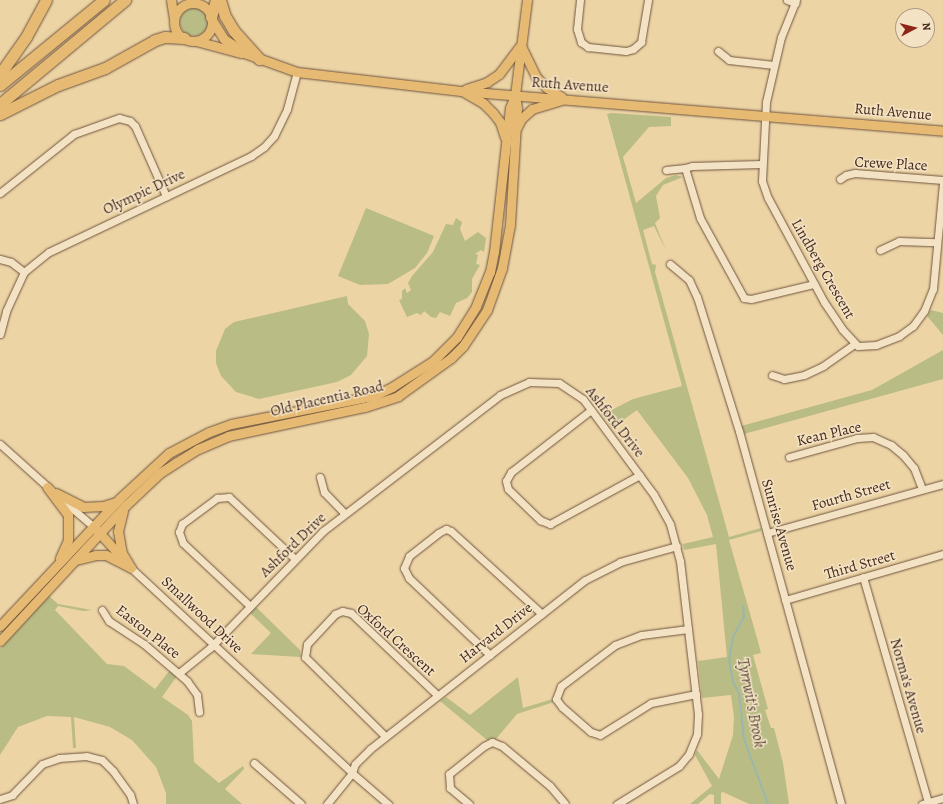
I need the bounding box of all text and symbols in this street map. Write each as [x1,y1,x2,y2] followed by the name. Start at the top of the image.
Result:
[895,8,935,48] north arrow
[918,22,934,31] text: N
[531,73,609,97] street label: Ruth Avenue
[854,100,932,124] street label: Ruth Avenue
[854,153,928,175] street label: Crewe Place
[100,165,188,219] street label: Olympic Drive
[787,216,859,322] street label: Lindberg Crescent
[269,377,385,421] street label: Old Placentia Road
[582,383,648,461] street label: Ashford Drive
[795,418,863,450] street label: Kean Place
[810,475,892,515] street label: Fourth Street
[757,477,801,573] street label: Sunrise Avenue
[256,509,330,581] street label: Ashford Drive
[823,546,897,584] street label: Third Street
[158,573,246,657] street label: Smallwood Drive
[456,599,536,667] street label: Harvard Drive
[353,600,439,680] street label: Oxford Crescent
[112,601,184,663] street label: Easton Place
[886,636,930,736] street label: Norma's Avenue
[733,657,769,749] water label: Tyrrwit's Brook

